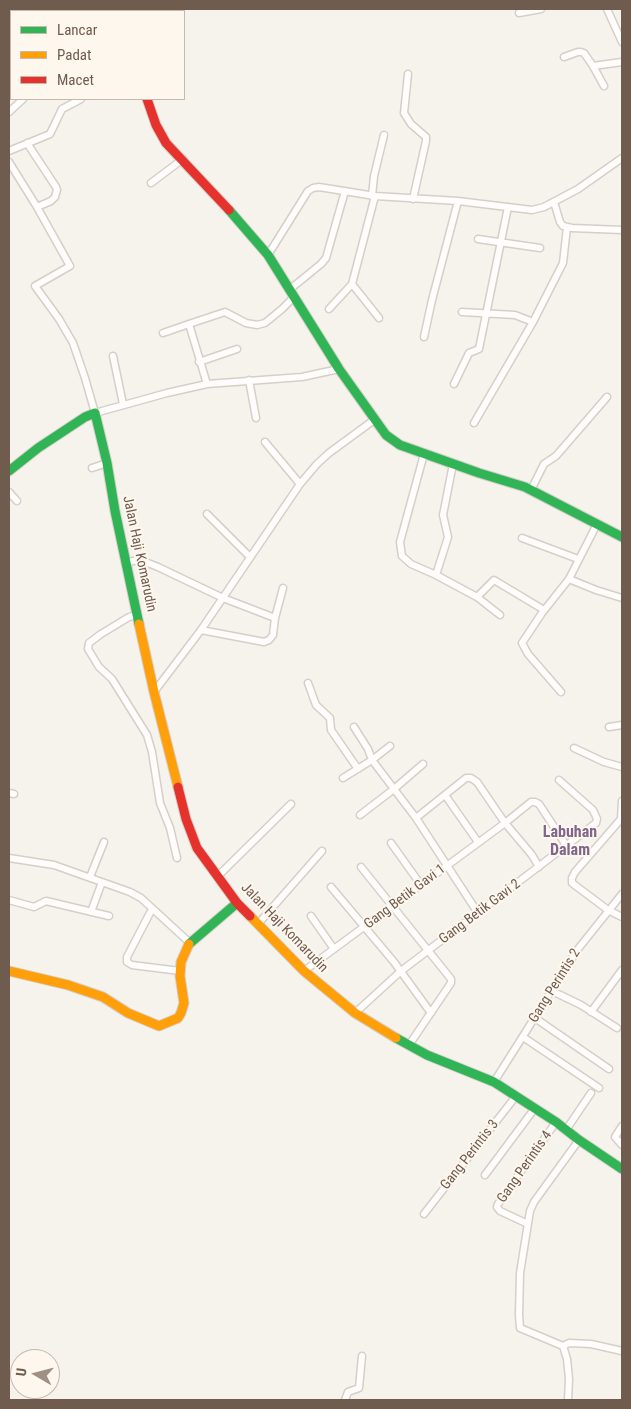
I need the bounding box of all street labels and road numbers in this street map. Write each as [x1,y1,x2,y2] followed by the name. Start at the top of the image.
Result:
[119,495,159,613] street label: Jalan Haji Komarudin
[361,861,449,933] street label: Gang Betik Gavi 1
[436,876,524,948] street label: Gang Betik Gavi 2
[237,880,331,976] street label: Jalan Haji Komarudin
[526,946,584,1026] street label: Gang Perintis 2
[437,1117,503,1193] street label: Gang Perintis 3
[494,1128,556,1206] street label: Gang Perintis 4

